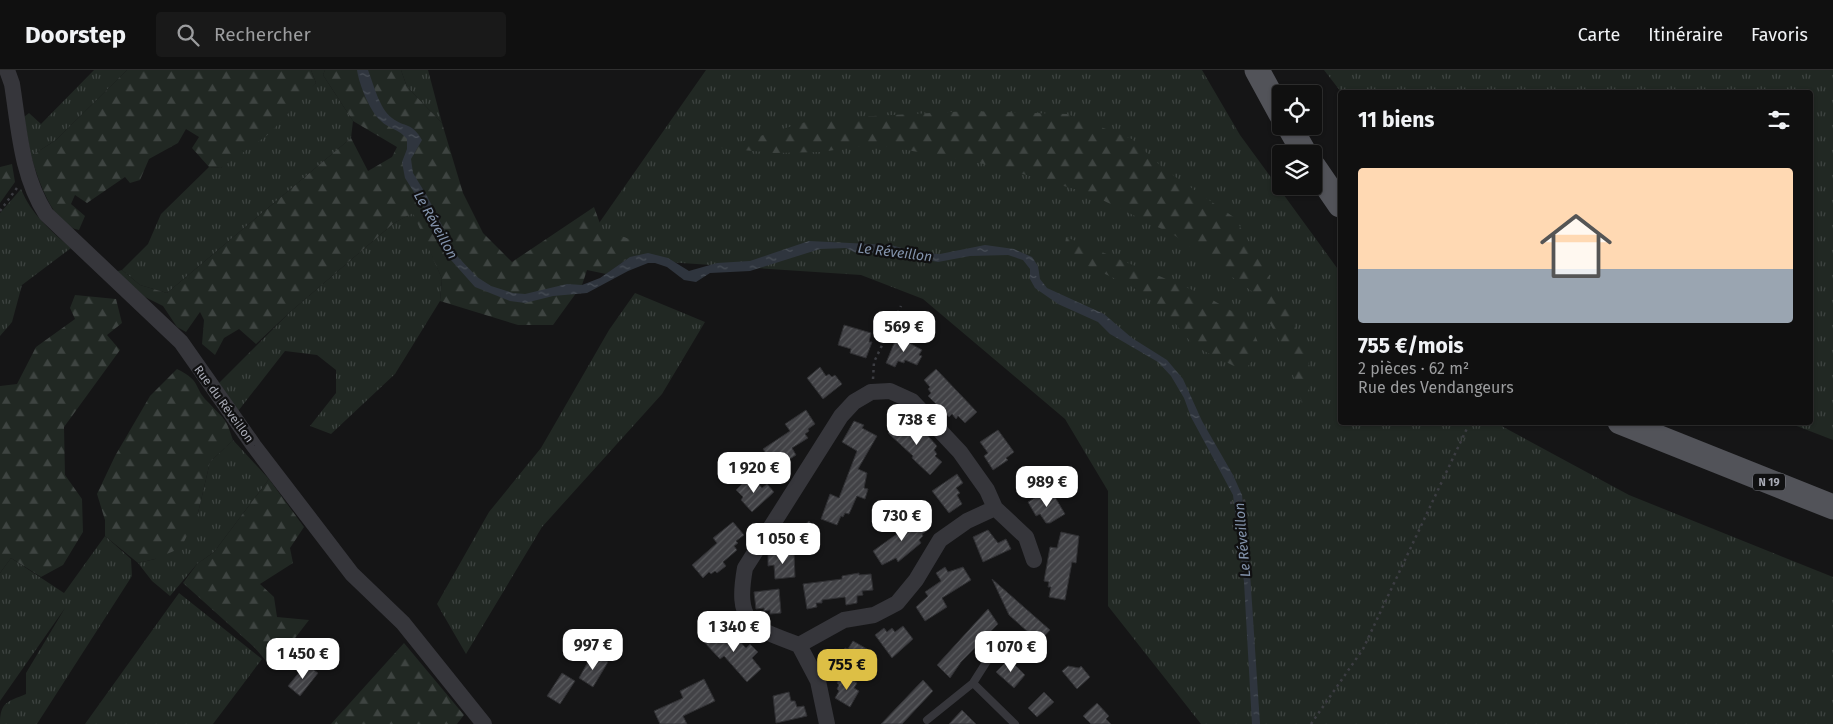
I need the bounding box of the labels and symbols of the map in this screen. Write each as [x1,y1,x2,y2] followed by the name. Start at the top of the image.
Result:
[410,188,461,262] water label: Le Réveillon
[857,239,933,265] water label: Le Réveillon
[869,310,939,353] pin: 569 €
[191,363,257,445] street label: Rue du Réveillon
[882,404,952,446] pin: 738 €
[708,452,800,494] pin: 1 920 €
[1012,466,1082,508] pin: 989 €
[1753,474,1785,491] road number: N 19
[867,500,937,542] pin: 730 €
[1231,502,1254,578] water label: Le Réveillon
[737,522,829,565] pin: 1 050 €
[688,610,780,653] pin: 1 340 €
[558,628,628,671] pin: 997 €
[965,630,1057,673] pin: 1 070 €
[257,638,349,680] pin: 1 450 €
[812,648,882,691] pin: 755 €

